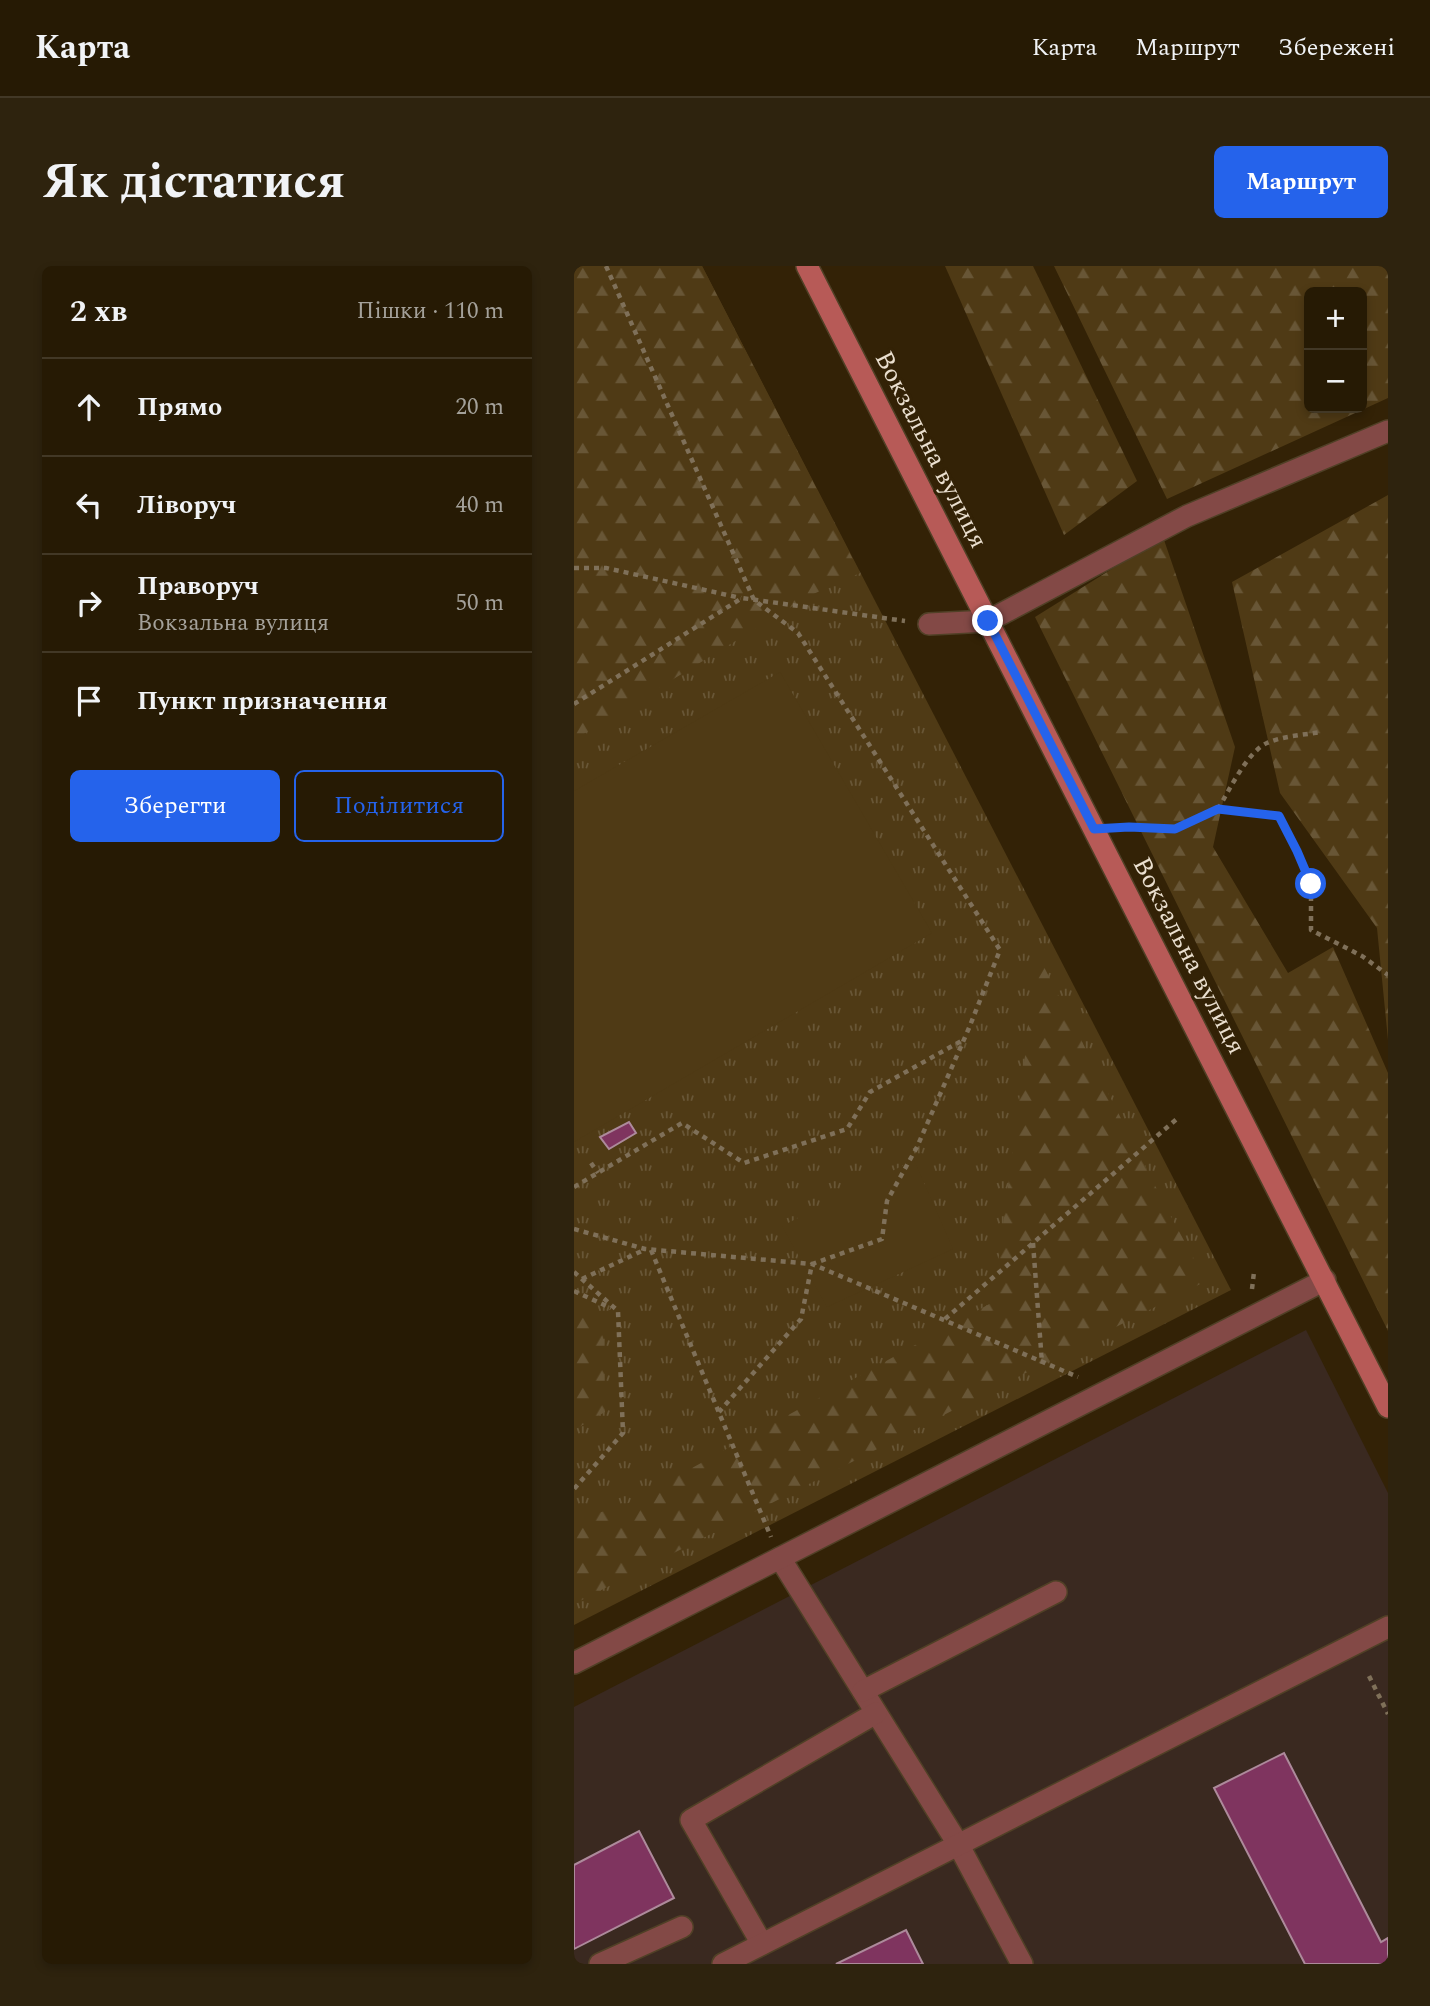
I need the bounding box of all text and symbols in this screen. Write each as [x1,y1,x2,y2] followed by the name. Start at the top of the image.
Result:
[35,23,130,73] text: Карта
[1032,30,1097,66] text: Карта
[1135,30,1240,66] text: Маршрут
[1278,30,1395,66] text: Збережені
[42,145,345,220] text: Як дістатися
[1214,146,1388,218] button: Маршрут
[1304,287,1367,413] map controls
[1304,287,1367,350] button: +
[70,289,127,335] text: 2 хв
[356,294,504,329] text: Пішки · 110 m
[864,344,998,555] street label: Вокзальна вулиця
[1304,350,1367,413] button: −
[137,387,222,427] text: Прямо
[70,388,108,426] icon: ahead
[455,390,504,425] text: 20 m
[137,485,236,525] text: Ліворуч
[70,486,108,524] icon: left
[455,488,504,523] text: 40 m
[137,566,259,606] text: Праворуч
[70,584,108,622] icon: right
[455,586,504,621] text: 50 m
[972,605,1003,636] route end
[137,606,329,641] text: Вокзальна вулиця
[137,681,388,721] text: Пункт призначення
[70,682,108,720] icon: arrive
[70,770,280,842] button: Зберегти
[294,770,504,842] button: Поділитися
[1122,850,1256,1061] street label: Вокзальна вулиця
[1295,868,1326,899] route start

